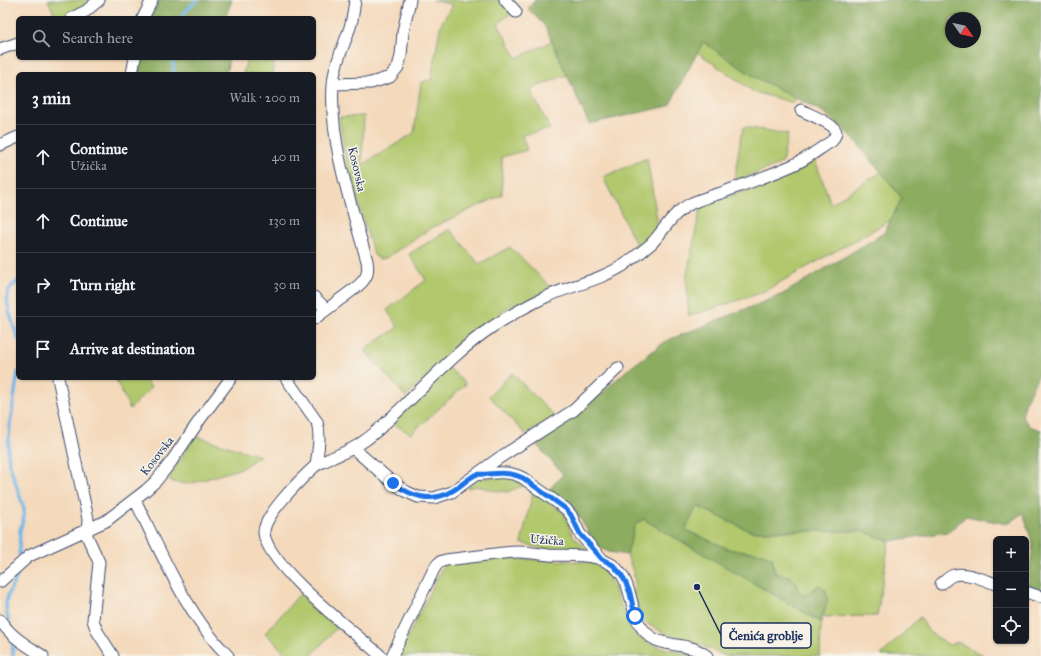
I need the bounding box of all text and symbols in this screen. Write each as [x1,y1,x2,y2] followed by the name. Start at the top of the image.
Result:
[945,12,981,48] north arrow
[16,16,316,60] search box
[30,27,52,49] icon: search
[62,29,133,47] text: Search here
[32,88,71,109] text: 3 min
[230,90,300,106] text: Walk · 200 m
[70,140,128,158] text: Continue
[345,145,369,194] street label: Kosovska
[32,146,54,168] icon: ahead
[271,149,300,165] text: 40 m
[70,158,107,174] text: Užička
[32,210,54,232] icon: ahead
[70,212,128,230] text: Continue
[268,213,300,229] text: 130 m
[32,274,54,296] icon: right
[70,276,135,294] text: Turn right
[274,277,300,293] text: 30 m
[32,338,54,360] icon: arrive
[70,340,195,358] text: Arrive at destination
[137,433,177,478] street label: Kosovska
[384,474,402,492] route end
[530,532,565,548] street label: Užička
[993,536,1029,644] map controls
[993,536,1029,572] button: +
[993,572,1029,608] button: −
[626,607,644,625] route start
[993,608,1029,644] button: locate
[721,623,811,648] callout: Čenića groblje
[729,627,804,644] text: Čenića groblje

